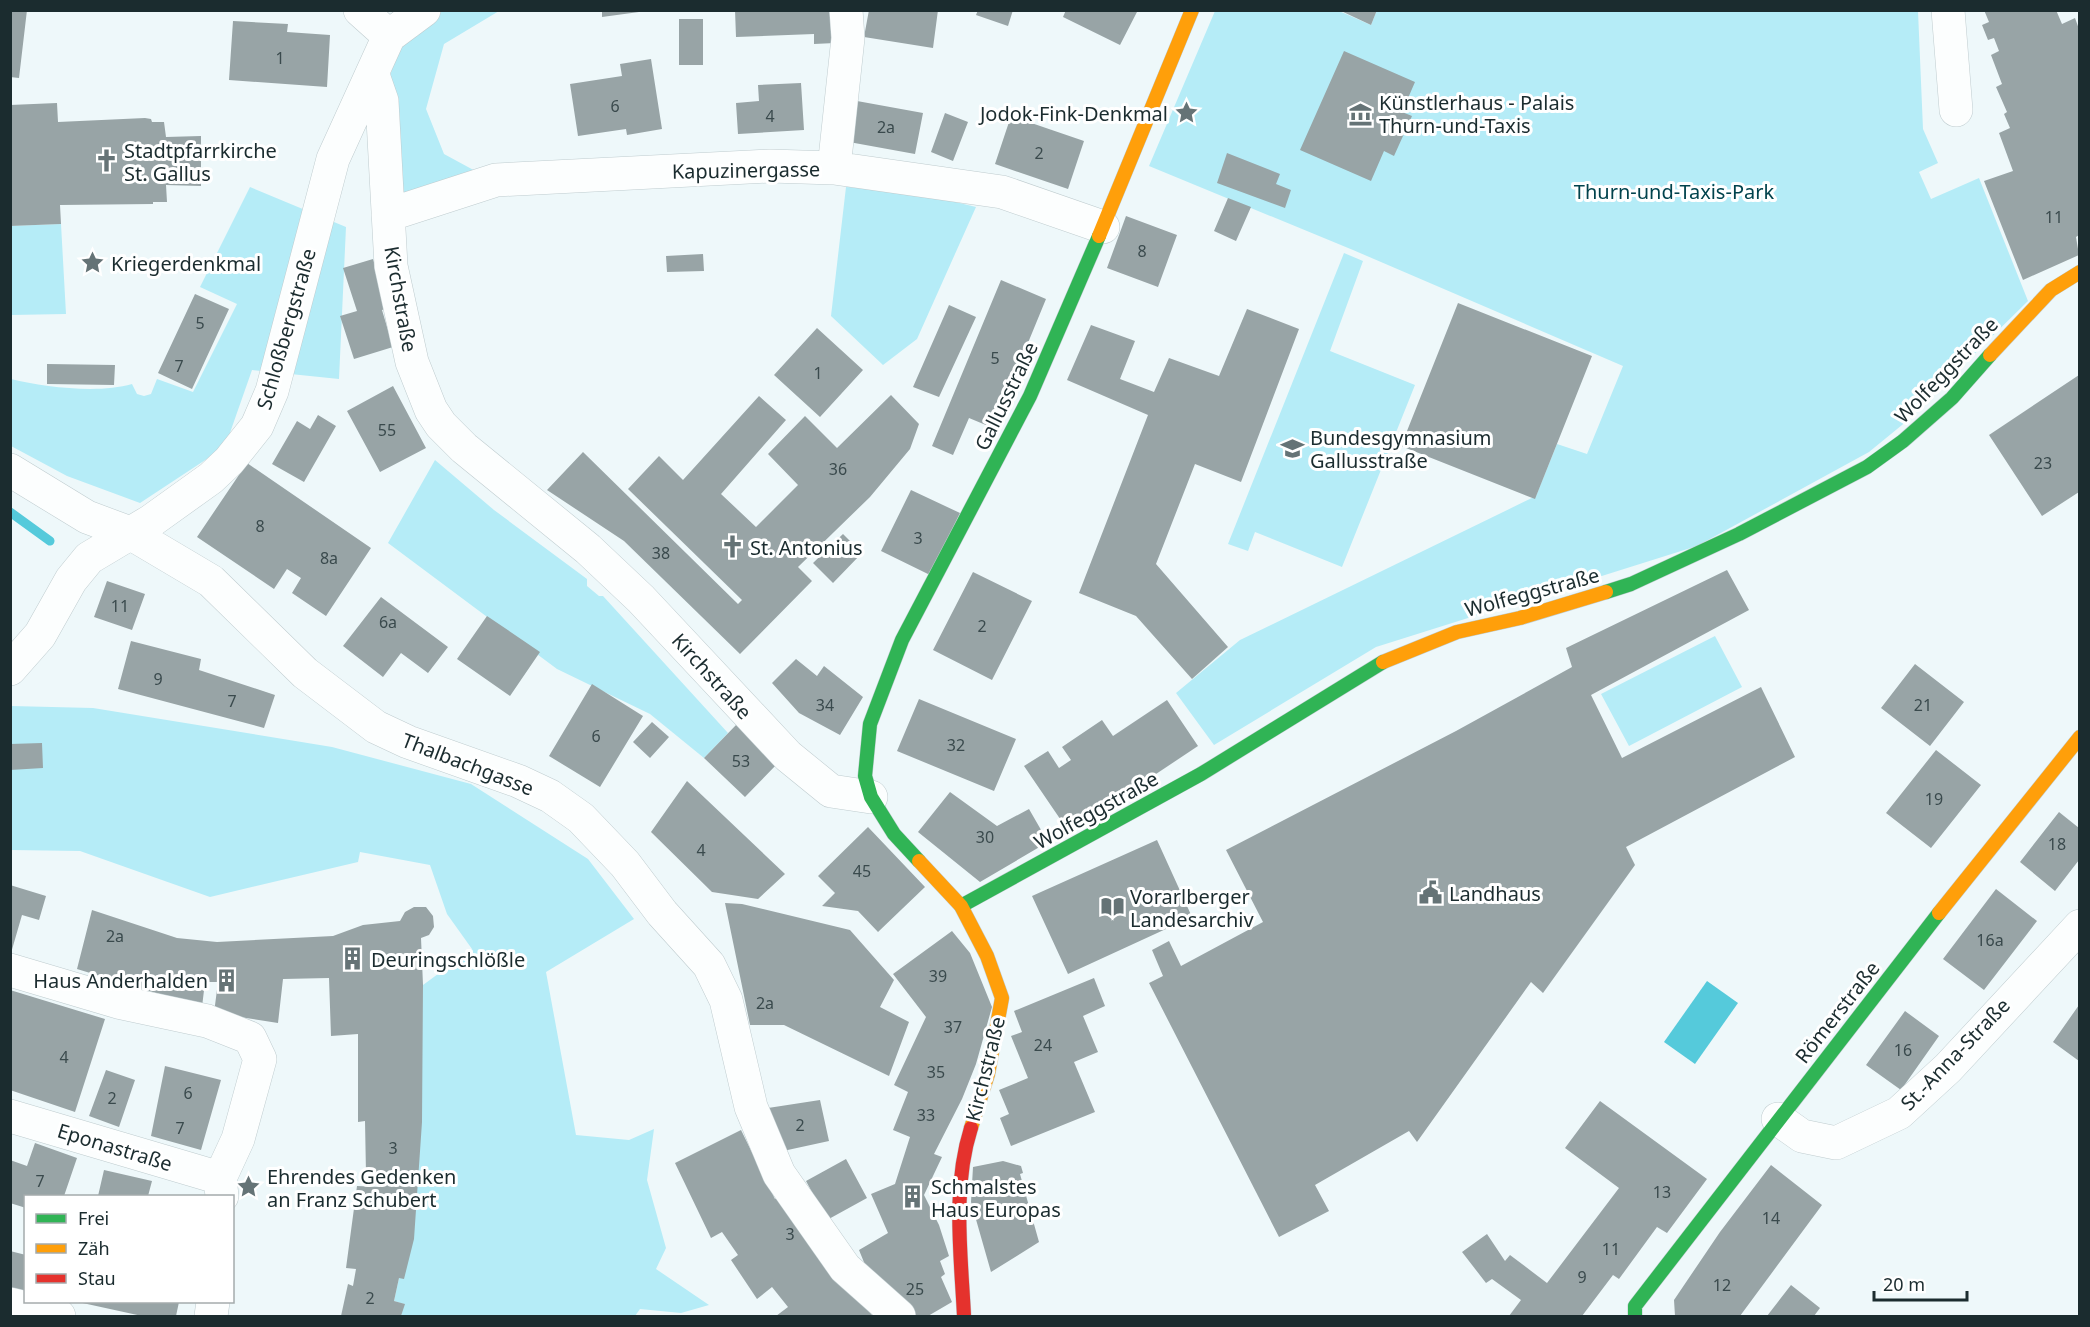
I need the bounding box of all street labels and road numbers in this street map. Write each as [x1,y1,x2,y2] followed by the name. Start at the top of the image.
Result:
[672,155,820,185] street label: Kapuzinergasse
[378,244,424,354] street label: Kirchstraße
[250,245,322,413] street label: Schloßbergstraße
[1888,311,2004,429] street label: Wolfeggstraße
[968,337,1044,455] street label: Gallusstraße
[1462,561,1602,623] street label: Wolfeggstraße
[666,627,758,725] street label: Kirchstraße
[398,726,538,802] street label: Thalbachgasse
[1029,765,1163,855] street label: Wolfeggstraße
[1789,955,1885,1069] street label: Römerstraße
[1894,992,2016,1116] street label: St.-Anna-Straße
[959,1014,1011,1124] street label: Kirchstraße
[54,1117,176,1177] street label: Eponastraße

